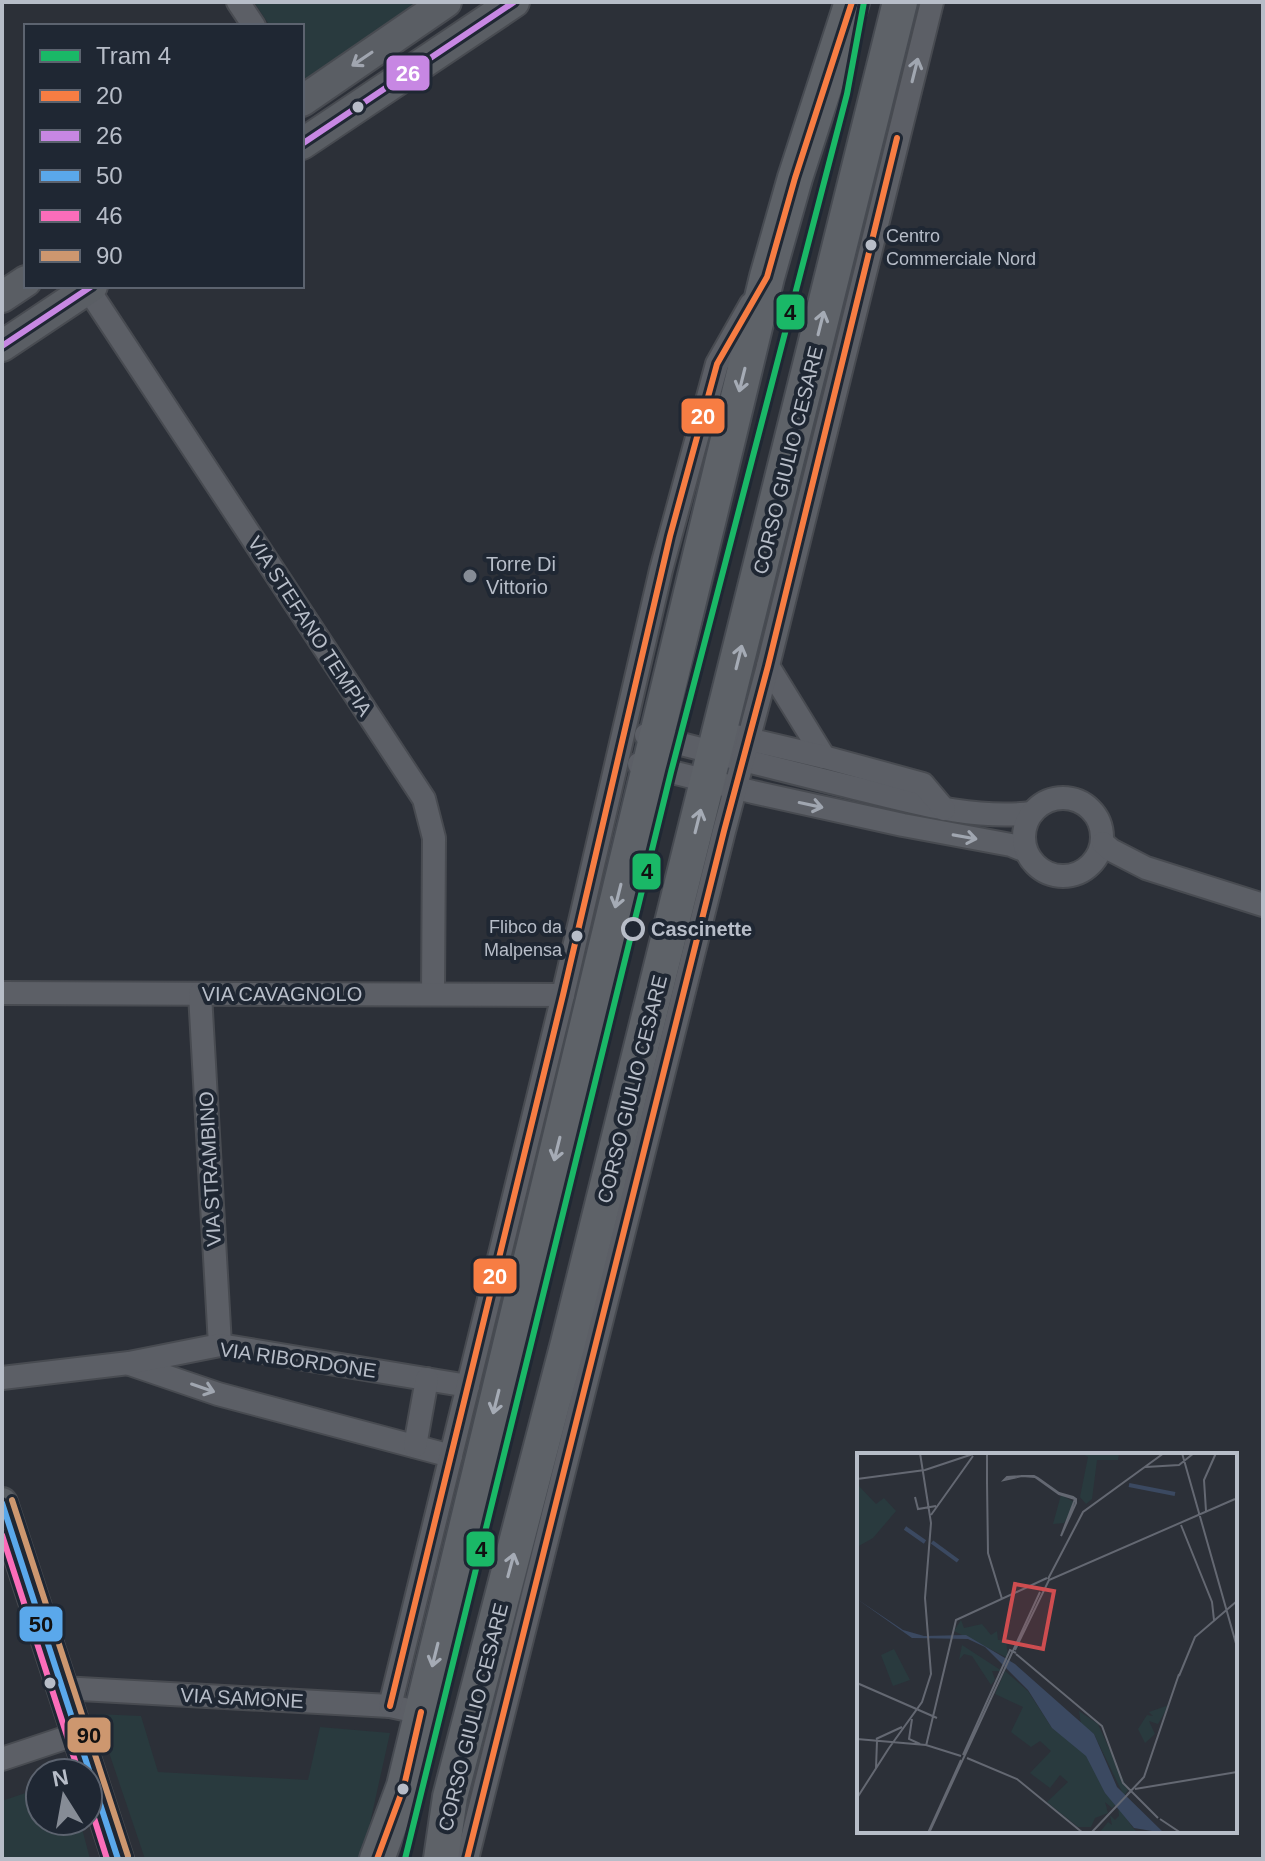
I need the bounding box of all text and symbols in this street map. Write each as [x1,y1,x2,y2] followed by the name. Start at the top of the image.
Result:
[24,24,304,288] legend
[96,42,171,69] text: Tram 4
[352,51,374,67] one-way arrow
[385,54,431,92] line badge: 26
[908,58,923,84] one-way arrow
[396,61,420,86] text: 26
[96,82,123,109] text: 20
[350,99,366,115] unlabelled marker
[96,122,123,149] text: 26
[96,162,123,189] text: 50
[96,202,123,229] text: 46
[886,226,1036,269] place label: Centro Commerciale Nord
[863,237,879,253] marker: Centro Commerciale Nord
[96,242,123,269] text: 90
[775,293,806,331] line badge: 4
[784,300,797,325] text: 4
[815,310,830,336] one-way arrow
[749,344,827,576] street label: CORSO GIULIO CESARE
[734,366,749,392] one-way arrow
[680,397,726,435] line badge: 20
[691,404,715,429] text: 20
[244,532,377,720] street label: VIA STEFANO TEMPIA
[486,553,556,598] place label: Torre Di Vittorio
[461,567,479,585] marker: Torre Di Vittorio
[733,644,748,670] one-way arrow
[797,798,823,813] one-way arrow
[691,809,706,834] one-way arrow
[952,830,977,845] one-way arrow
[631,852,662,891] line badge: 4
[641,859,654,884] text: 4
[610,883,625,909] one-way arrow
[484,917,563,960] place label: Flibco da Malpensa
[622,918,644,940] marker: Cascinette
[651,918,752,940] place label: Cascinette
[569,928,585,944] marker: Flibco da Malpensa
[593,973,671,1205] street label: CORSO GIULIO CESARE
[202,983,362,1005] street label: VIA CAVAGNOLO
[195,1091,225,1247] street label: VIA STRAMBINO
[549,1136,564,1161] one-way arrow
[472,1257,518,1295] line badge: 20
[483,1264,507,1289] text: 20
[218,1338,378,1382] street label: VIA RIBORDONE
[190,1382,215,1397] one-way arrow
[488,1388,503,1414] one-way arrow
[857,1453,1237,1833] inset map
[465,1530,496,1568] line badge: 4
[475,1537,488,1562] text: 4
[504,1553,519,1579] one-way arrow
[434,1601,512,1833] street label: CORSO GIULIO CESARE
[18,1605,64,1643] line badge: 50
[29,1612,53,1637] text: 50
[427,1641,442,1667] one-way arrow
[42,1675,58,1691] unlabelled marker
[180,1684,304,1712] street label: VIA SAMONE
[66,1716,112,1754] line badge: 90
[77,1723,101,1748] text: 90
[24,1757,104,1837] north arrow
[50,1764,70,1792] text: N
[395,1781,411,1797] unlabelled marker

